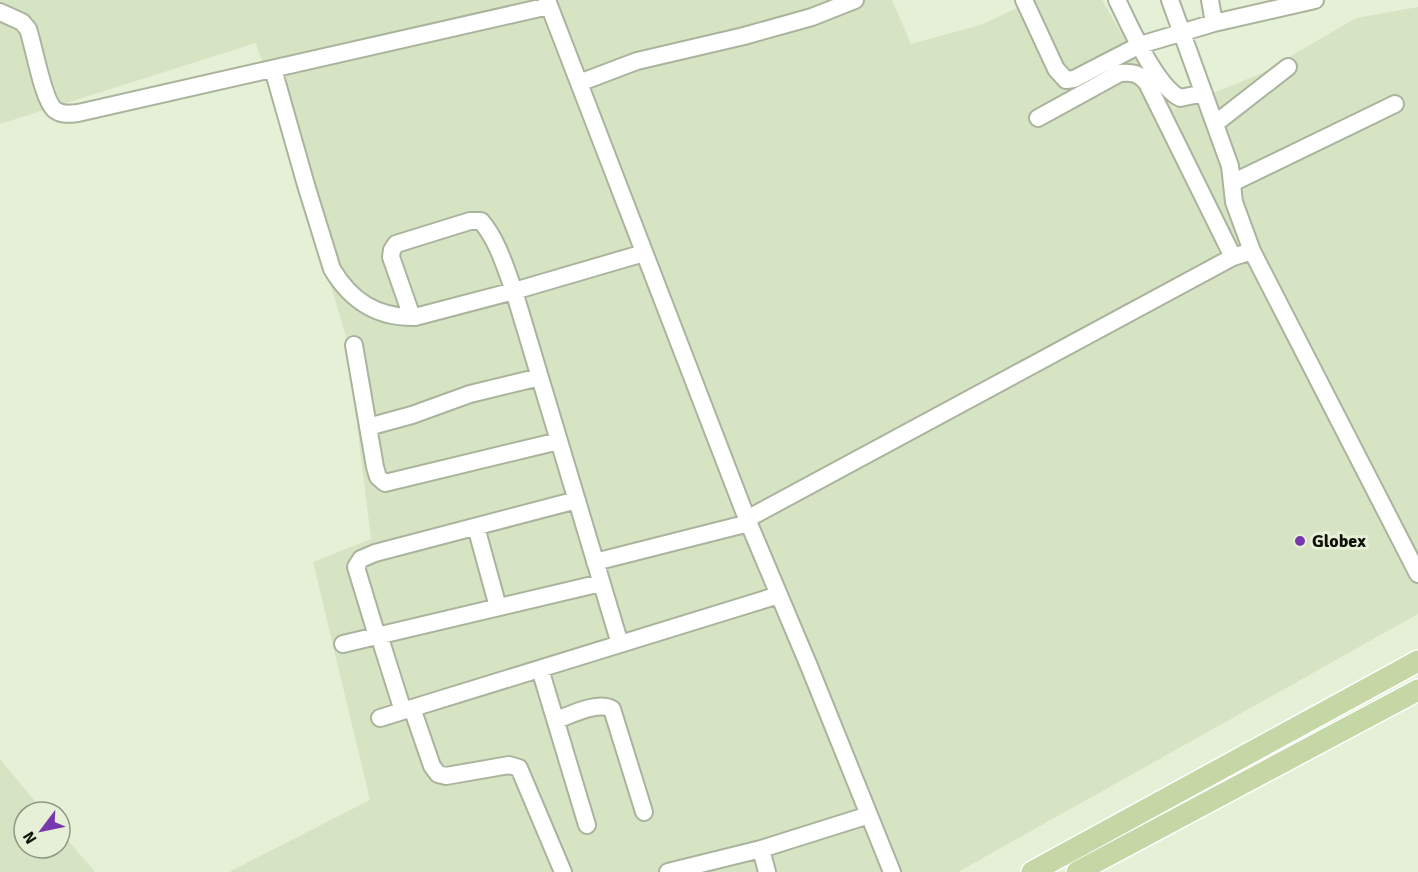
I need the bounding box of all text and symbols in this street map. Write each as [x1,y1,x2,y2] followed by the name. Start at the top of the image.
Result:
[1312,530,1366,552] place label: Globex
[1293,534,1307,548] marker: Globex
[12,800,72,860] north arrow
[19,827,42,847] text: N

